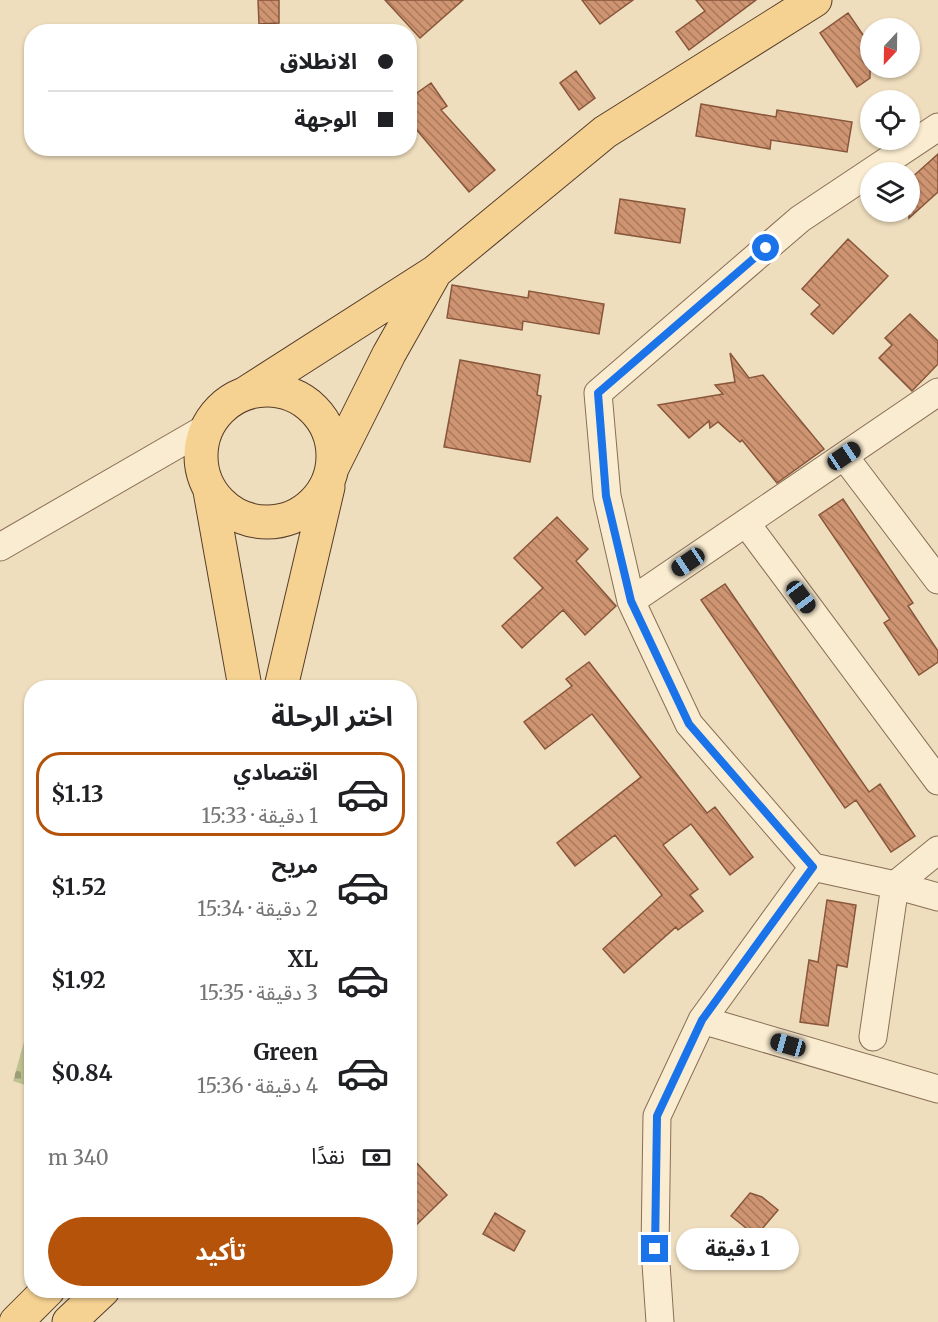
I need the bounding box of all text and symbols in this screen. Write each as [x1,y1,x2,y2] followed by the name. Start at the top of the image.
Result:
[860,18,920,78] north arrow
[860,18,920,222] map controls
[280,47,357,75] text: الانطلاق
[860,90,920,150] button: locate
[294,105,357,133] text: الوجهة
[860,162,920,222] button: layers
[752,234,779,261] route start
[824,438,864,474] car
[668,544,708,580] car
[783,577,819,617] car
[271,699,393,733] text: اختر الرحلة
[233,758,318,786] text: اقتصادي
[336,767,390,821] icon: car
[51,780,104,808] text: $1.13
[202,803,318,828] text: 1 دقيقة · 15:33
[272,851,318,879] text: مريح
[336,860,390,914] icon: car
[51,873,106,901] text: $1.52
[197,896,318,921] text: 2 دقيقة · 15:34
[288,945,318,973] text: XL
[336,953,390,1007] icon: car
[51,966,106,994] text: $1.92
[199,980,318,1005] text: 3 دقيقة · 15:35
[768,1031,808,1059] car
[254,1038,318,1066] text: Green
[336,1046,390,1100] icon: car
[51,1059,113,1087] text: $0.84
[197,1073,318,1098] text: 4 دقيقة · 15:36
[360,1141,393,1174] icon: cash
[311,1142,345,1170] text: نقدًا
[48,1145,109,1170] text: 340 m
[48,1217,393,1286] button: تأكيد
[676,1228,799,1270] callout: 1 دقيقة
[641,1235,668,1262] route end
[705,1236,770,1261] text: 1 دقيقة

